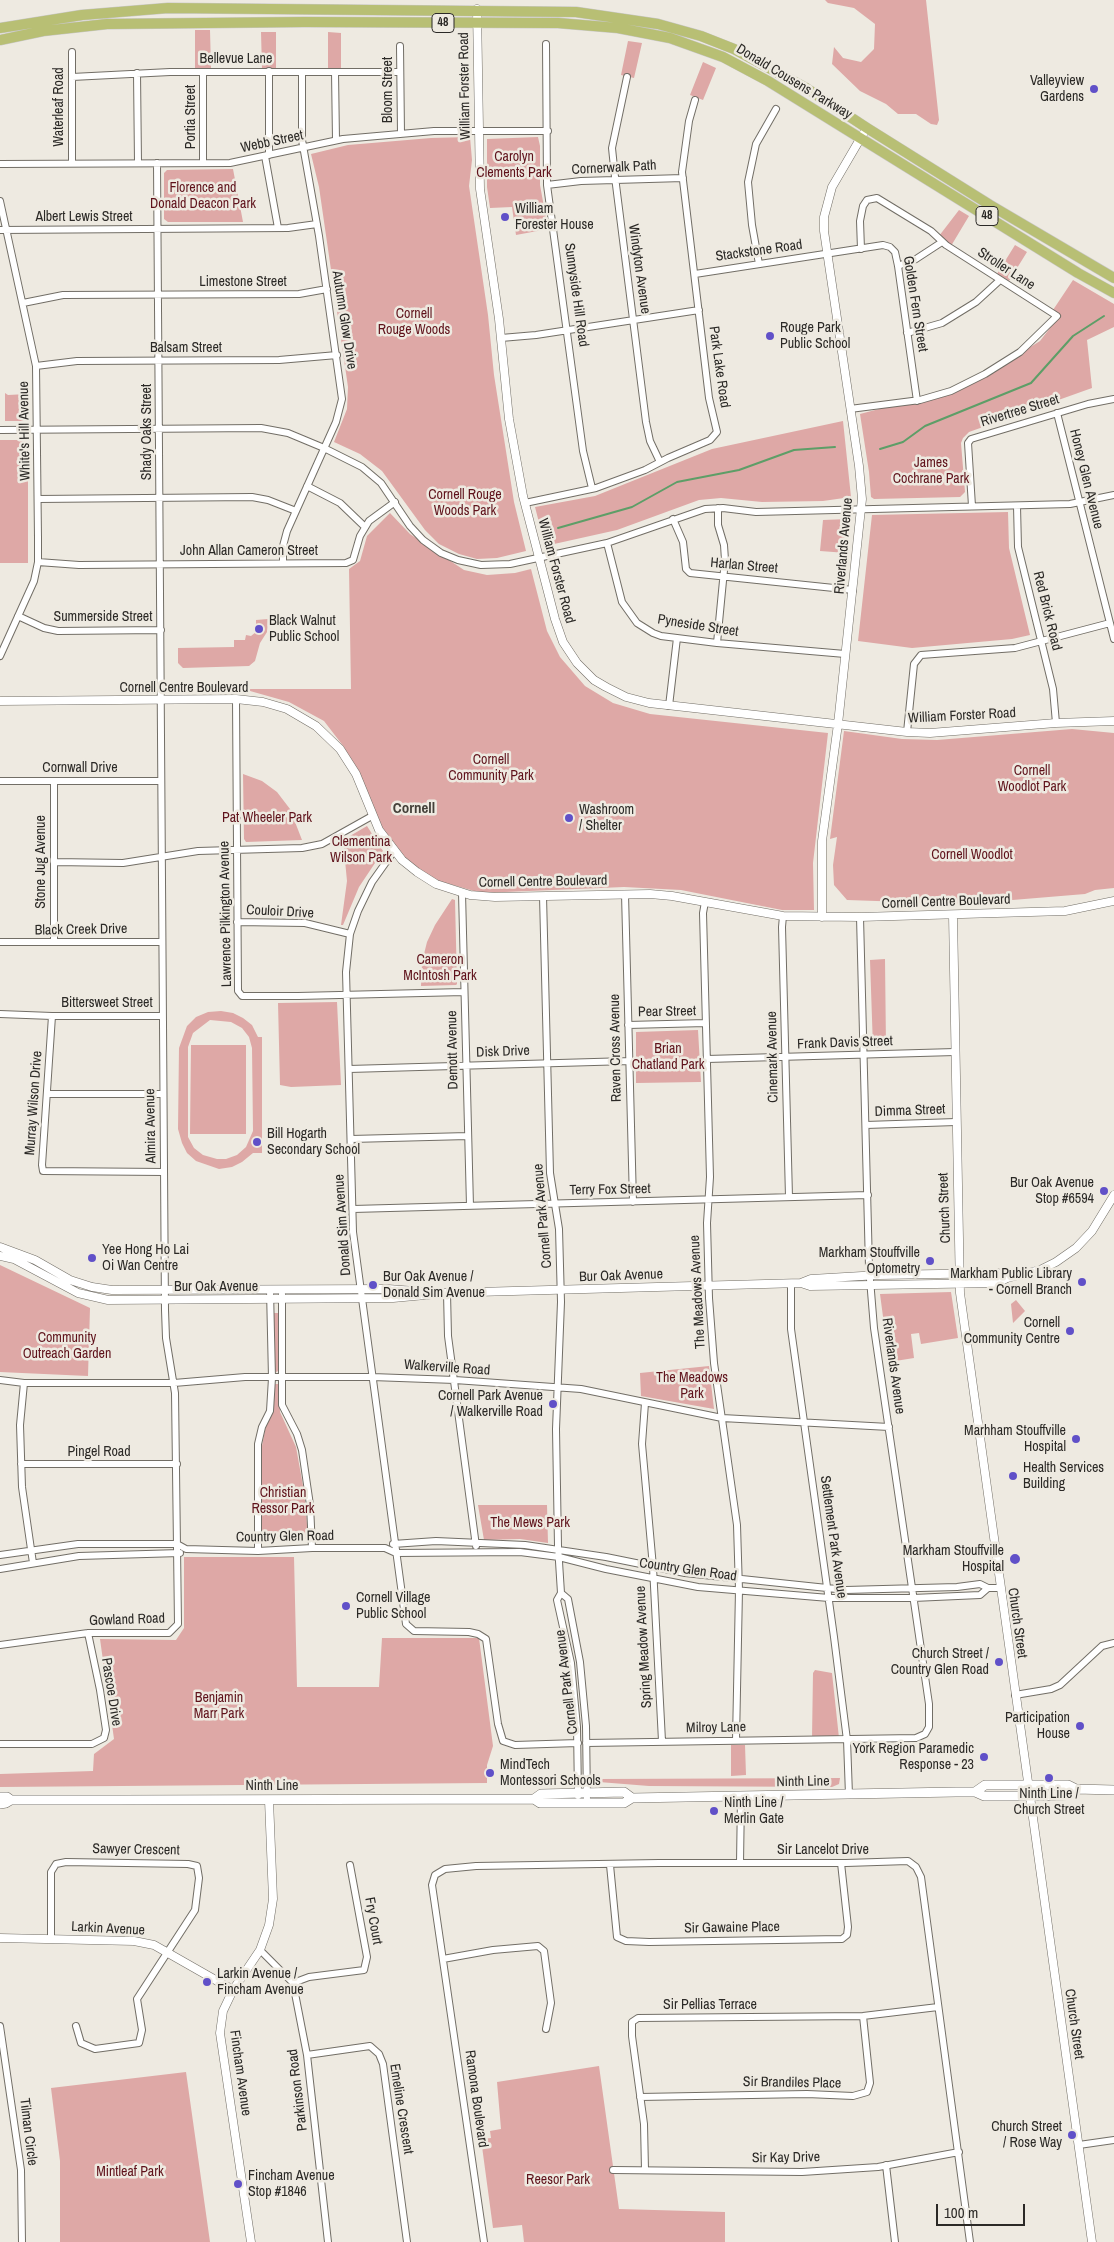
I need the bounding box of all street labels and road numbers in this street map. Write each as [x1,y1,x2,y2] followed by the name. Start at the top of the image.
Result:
[432,13,454,32] road number: 48
[456,32,474,140] street label: William Forster Road
[733,41,855,123] street label: Donald Cousens Parkway
[200,51,272,67] street label: Bellevue Lane
[380,57,396,123] street label: Bloom Street
[51,67,67,147] street label: Waterleaf Road
[183,85,199,149] street label: Portia Street
[239,127,305,157] street label: Webb Street
[571,157,657,179] street label: Cornerwalk Path
[976,207,998,226] road number: 48
[36,209,132,225] street label: Albert Lewis Street
[624,223,654,315] street label: Windyton Avenue
[715,237,803,265] street label: Stackstone Road
[560,242,592,348] street label: Sunnyside Hill Road
[974,244,1038,294] street label: Stroller Lane
[899,255,931,353] street label: Golden Fern Street
[328,270,360,370] street label: Autumn Glow Drive
[199,274,287,290] street label: Limestone Street
[705,325,733,409] street label: Park Lake Road
[150,340,222,356] street label: Balsam Street
[16,381,34,481] street label: White's Hill Avenue
[139,384,155,480] street label: Shady Oaks Street
[979,391,1061,431] street label: Rivertree Street
[1065,427,1107,531] street label: Honey Glen Avenue
[831,497,857,595] street label: Riverlands Avenue
[534,517,578,625] street label: William Forster Road
[180,543,318,559] street label: John Allan Cameron Street
[710,555,778,577] street label: Harlan Street
[1029,570,1065,652] street label: Red Brick Road
[54,609,152,625] street label: Summerside Street
[656,611,740,641] street label: Pyneside Street
[120,680,248,696] street label: Cornell Centre Boulevard
[908,705,1016,727] street label: William Forster Road
[42,760,118,776] street label: Cornwall Drive
[33,815,49,909] street label: Stone Jug Avenue
[216,841,236,987] street label: Lawrence Pilkington Avenue
[478,872,608,892] street label: Cornell Centre Boulevard
[881,891,1011,913] street label: Cornell Centre Boulevard
[246,902,314,922] street label: Couloir Drive
[35,921,127,939] street label: Black Creek Drive
[607,994,625,1102] street label: Raven Cross Avenue
[61,995,153,1011] street label: Bittersweet Street
[638,1003,696,1021] street label: Pear Street
[444,1010,462,1090] street label: Demott Avenue
[764,1011,782,1103] street label: Cinemark Avenue
[797,1033,893,1053] street label: Frank Davis Street
[476,1043,530,1061] street label: Disk Drive
[22,1050,46,1156] street label: Murray Wilson Drive
[142,1088,160,1164] street label: Almira Avenue
[874,1101,946,1121] street label: Dimma Street
[530,1163,556,1269] street label: Cornell Park Avenue
[935,1172,955,1244] street label: Church Street
[331,1174,355,1276] street label: Donald Sim Avenue
[569,1181,651,1199] street label: Terry Fox Street
[687,1235,709,1349] street label: The Meadows Avenue
[579,1266,663,1286] street label: Bur Oak Avenue
[174,1279,258,1295] street label: Bur Oak Avenue
[878,1317,908,1415] street label: Riverlands Avenue
[403,1357,491,1379] street label: Walkerville Road
[67,1444,131,1460] street label: Pingel Road
[816,1475,850,1599] street label: Settlement Park Avenue
[236,1528,334,1546] street label: Country Glen Road
[638,1555,738,1585] street label: Country Glen Road
[632,1585,656,1709] street label: Spring Meadow Avenue
[1004,1587,1030,1659] street label: Church Street
[89,1610,165,1630] street label: Gowland Road
[552,1629,582,1735] street label: Cornell Park Avenue
[97,1657,125,1727] street label: Pascoe Drive
[686,1719,746,1737] street label: Milroy Lane
[776,1773,830,1791] street label: Ninth Line
[246,1778,298,1794] street label: Ninth Line
[92,1841,180,1859] street label: Sawyer Crescent
[777,1842,869,1858] street label: Sir Lancelot Drive
[361,1896,385,1946] street label: Fry Court
[71,1919,145,1939] street label: Larkin Avenue
[684,1919,780,1937] street label: Sir Gawaine Place
[1061,1988,1087,2060] street label: Church Street
[663,1997,757,2013] street label: Sir Pellias Terrace
[226,2029,254,2117] street label: Fincham Avenue
[285,2048,311,2132] street label: Parkinson Road
[461,2049,491,2149] street label: Ramona Boulevard
[386,2063,416,2155] street label: Emeline Crescent
[743,2074,841,2092] street label: Sir Brandiles Place
[16,2097,40,2167] street label: Tilman Circle
[752,2149,820,2167] street label: Sir Kay Drive

